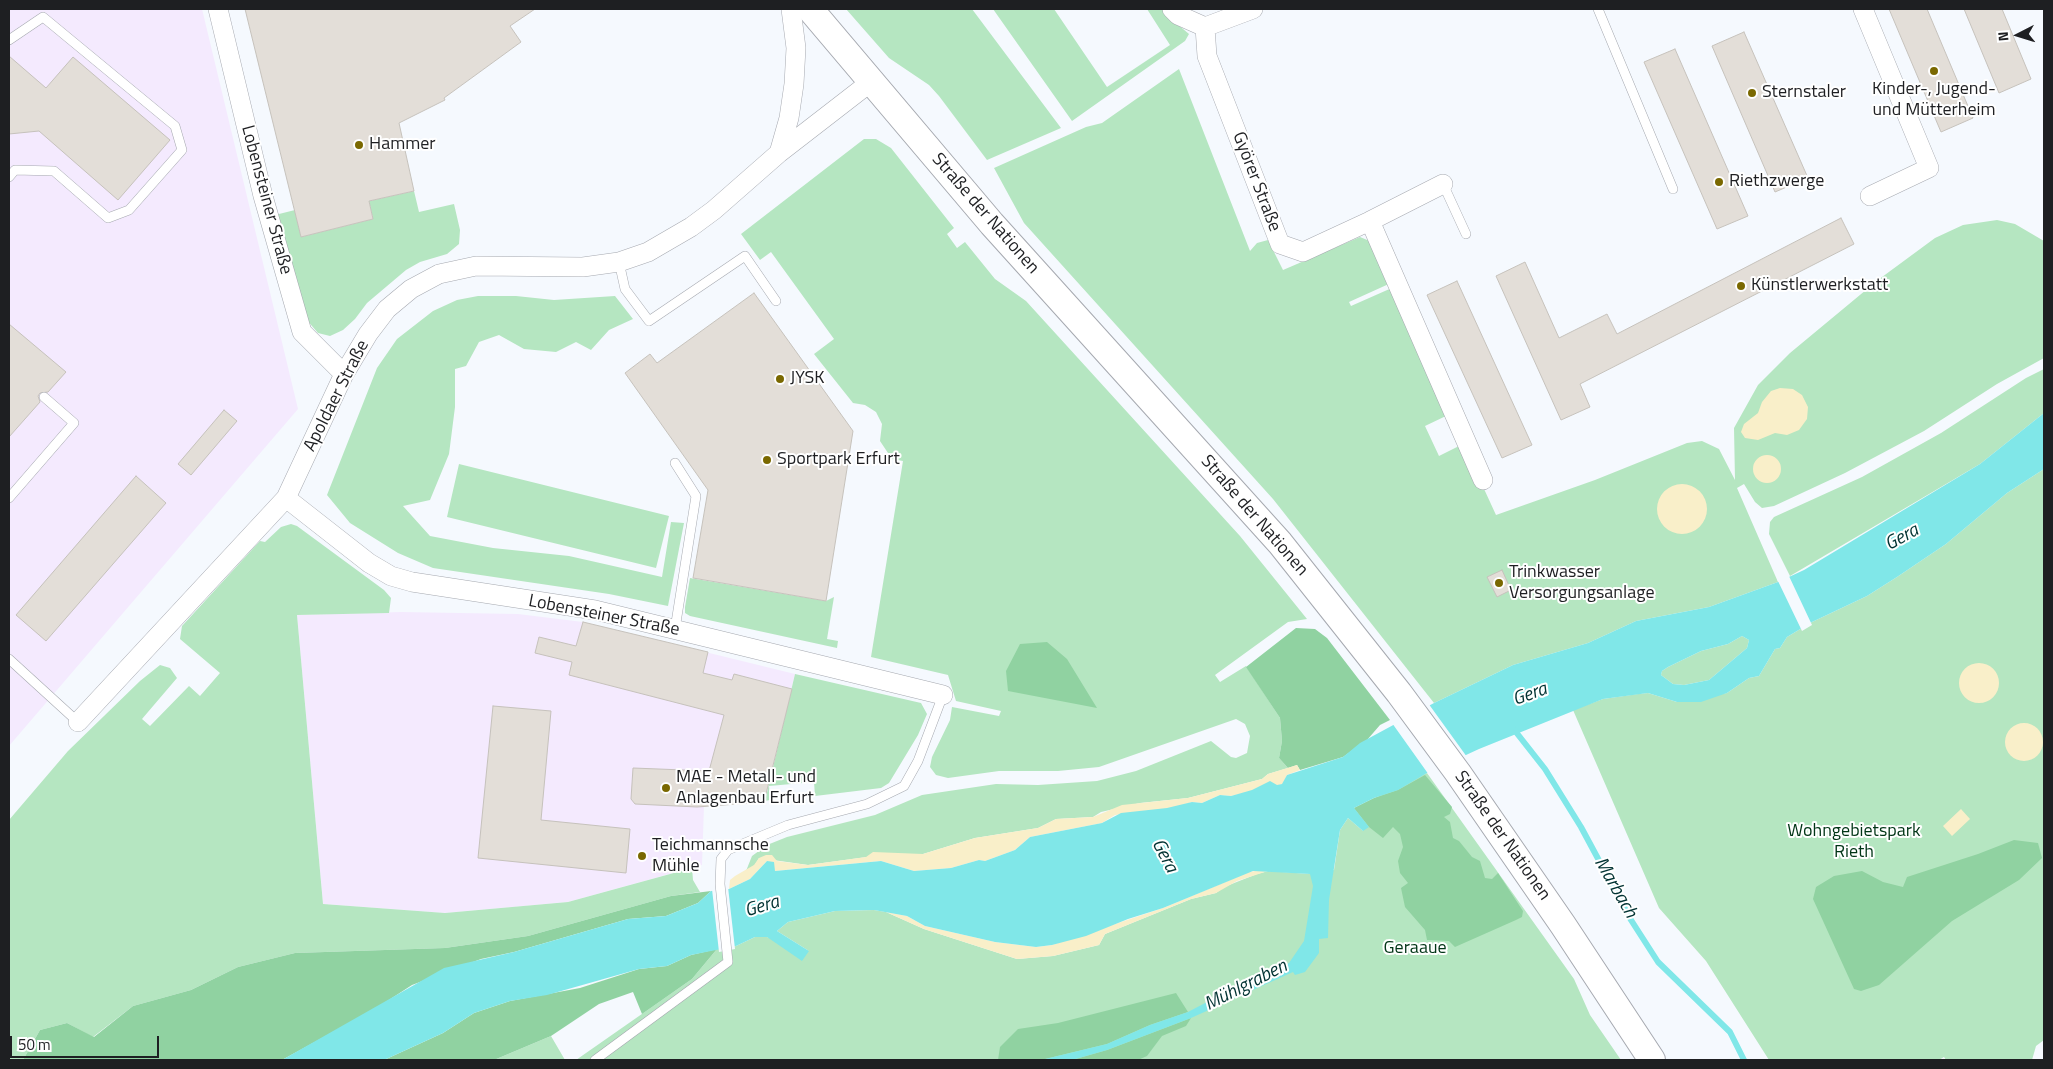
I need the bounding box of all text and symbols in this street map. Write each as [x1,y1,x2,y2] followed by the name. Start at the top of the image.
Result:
[1993,10,2043,60] north arrow
[1992,31,2013,42] text: N
[1928,65,1940,77] marker: Kinder-, Jugend- und Mütterheim
[1872,79,1996,122] place label: Kinder-, Jugend- und Mütterheim
[1762,82,1846,104] place label: Sternstaler
[1746,87,1758,99] marker: Sternstaler
[236,123,296,277] street label: Lobensteiner Straße
[1227,129,1285,235] street label: Györer Straße
[369,134,436,156] place label: Hammer
[353,139,365,151] marker: Hammer
[927,149,1043,279] street label: Straße der Nationen
[1729,171,1824,193] place label: Riethzwerge
[1713,176,1725,188] marker: Riethzwerge
[1751,275,1888,297] place label: Künstlerwerkstatt
[1735,280,1747,292] marker: Künstlerwerkstatt
[300,337,374,455] street label: Apoldaer Straße
[790,368,825,390] place label: JYSK
[774,373,786,385] marker: JYSK
[777,449,900,471] place label: Sportpark Erfurt
[1196,451,1312,581] street label: Straße der Nationen
[761,454,773,466] marker: Sportpark Erfurt
[1881,520,1923,556] water label: Gera
[1509,562,1654,604] place label: Trinkwasser Versorgungsanlage
[1493,577,1505,589] marker: Trinkwasser Versorgungsanlage
[527,591,681,641] street label: Lobensteiner Straße
[1510,678,1550,712] water label: Gera
[676,767,816,810] place label: MAE - Metall- und Anlagenbau Erfurt
[1449,767,1555,905] street label: Straße der Nationen
[660,782,672,794] marker: MAE - Metall- und Anlagenbau Erfurt
[1787,821,1921,864] park label: Wohngebietspark Rieth
[652,835,769,878] place label: Teichmannsche Mühle
[1146,835,1182,877] water label: Gera
[636,850,648,862] marker: Teichmannsche Mühle
[1589,854,1641,922] water label: Marbach
[742,891,782,923] water label: Gera
[1383,938,1447,960] park label: Geraaue
[1201,955,1291,1017] water label: Mühlgraben
[12,1026,161,1058] scale bar
[18,1033,51,1056] text: 50 m

